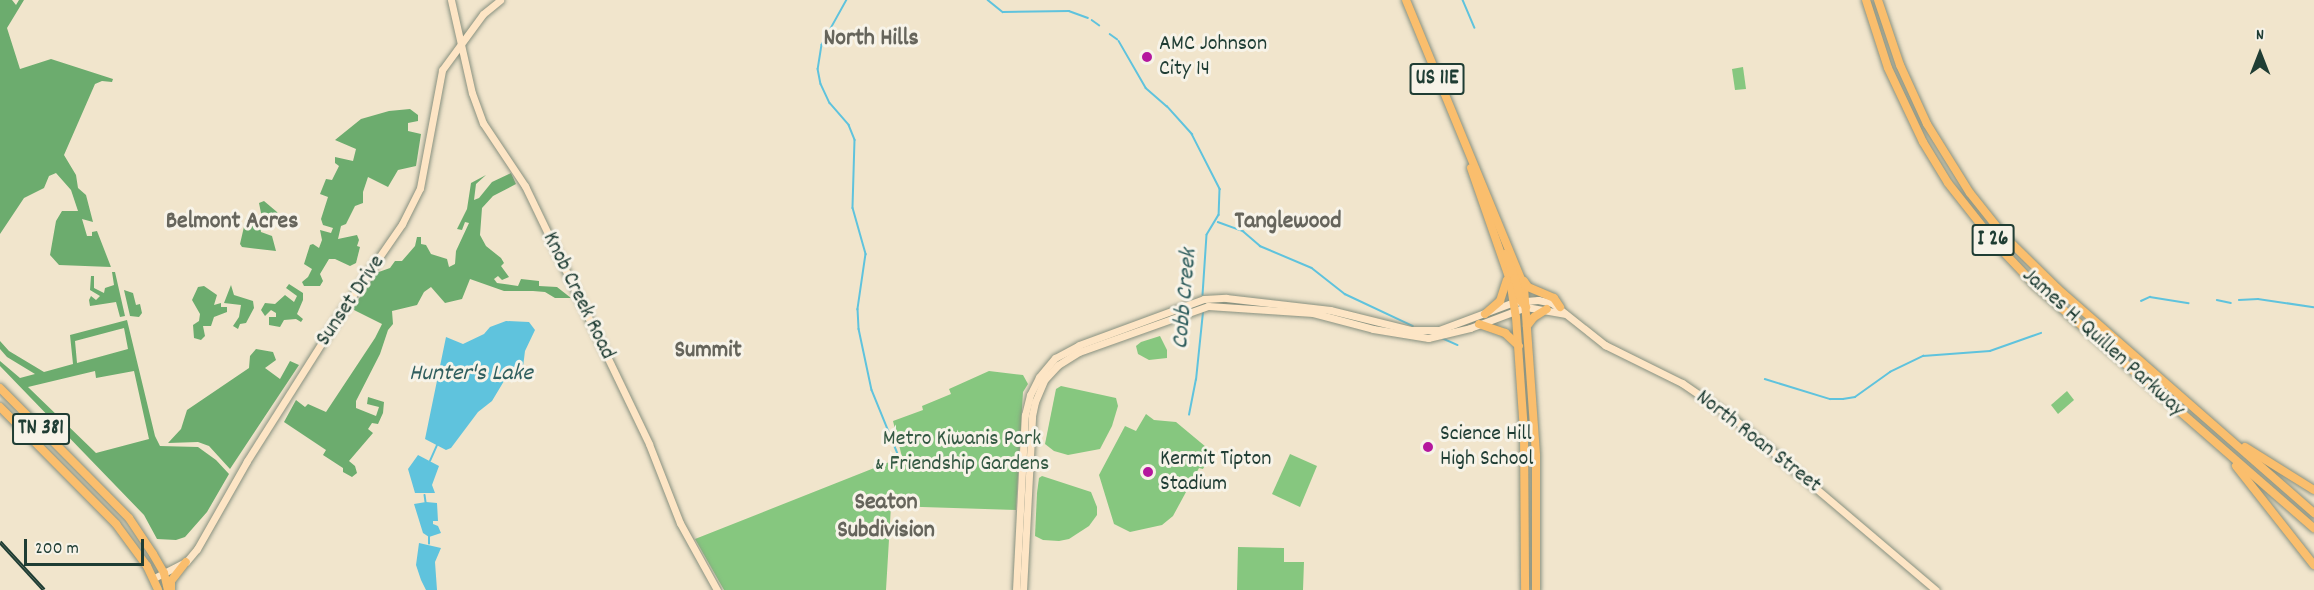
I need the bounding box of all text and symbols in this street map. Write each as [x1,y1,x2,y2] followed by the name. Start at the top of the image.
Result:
[2230,24,2290,84] north arrow
[2256,24,2264,47] text: N
[824,26,918,54] district label: North Hills
[1159,31,1267,82] place label: AMC Johnson City 14
[1140,50,1154,64] marker: AMC Johnson City 14
[1408,61,1466,97] road number: US 11E
[166,209,298,237] district label: Belmont Acres
[1235,209,1341,237] district label: Tanglewood
[1970,222,2016,258] road number: I 26
[536,228,620,364] street label: Knob Creek Road
[1167,248,1205,350] water label: Cobb Creek
[311,251,391,351] street label: Sunset Drive
[2016,263,2190,423] street label: James H. Quillen Parkway
[674,338,742,366] district label: Summit
[409,361,533,389] water label: Hunter's Lake
[1690,385,1826,499] street label: North Roan Street
[11,411,71,447] road number: TN 381
[1440,421,1533,472] place label: Science Hill High School
[875,426,1049,478] park label: Metro Kiwanis Park & Friendship Gardens
[1421,440,1435,454] marker: Science Hill High School
[1160,446,1271,498] place label: Kermit Tipton Stadium
[1141,465,1155,479] marker: Kermit Tipton Stadium
[837,490,935,546] district label: Seaton Subdivision
[27,527,147,565] scale bar
[35,537,79,562] text: 200 m

